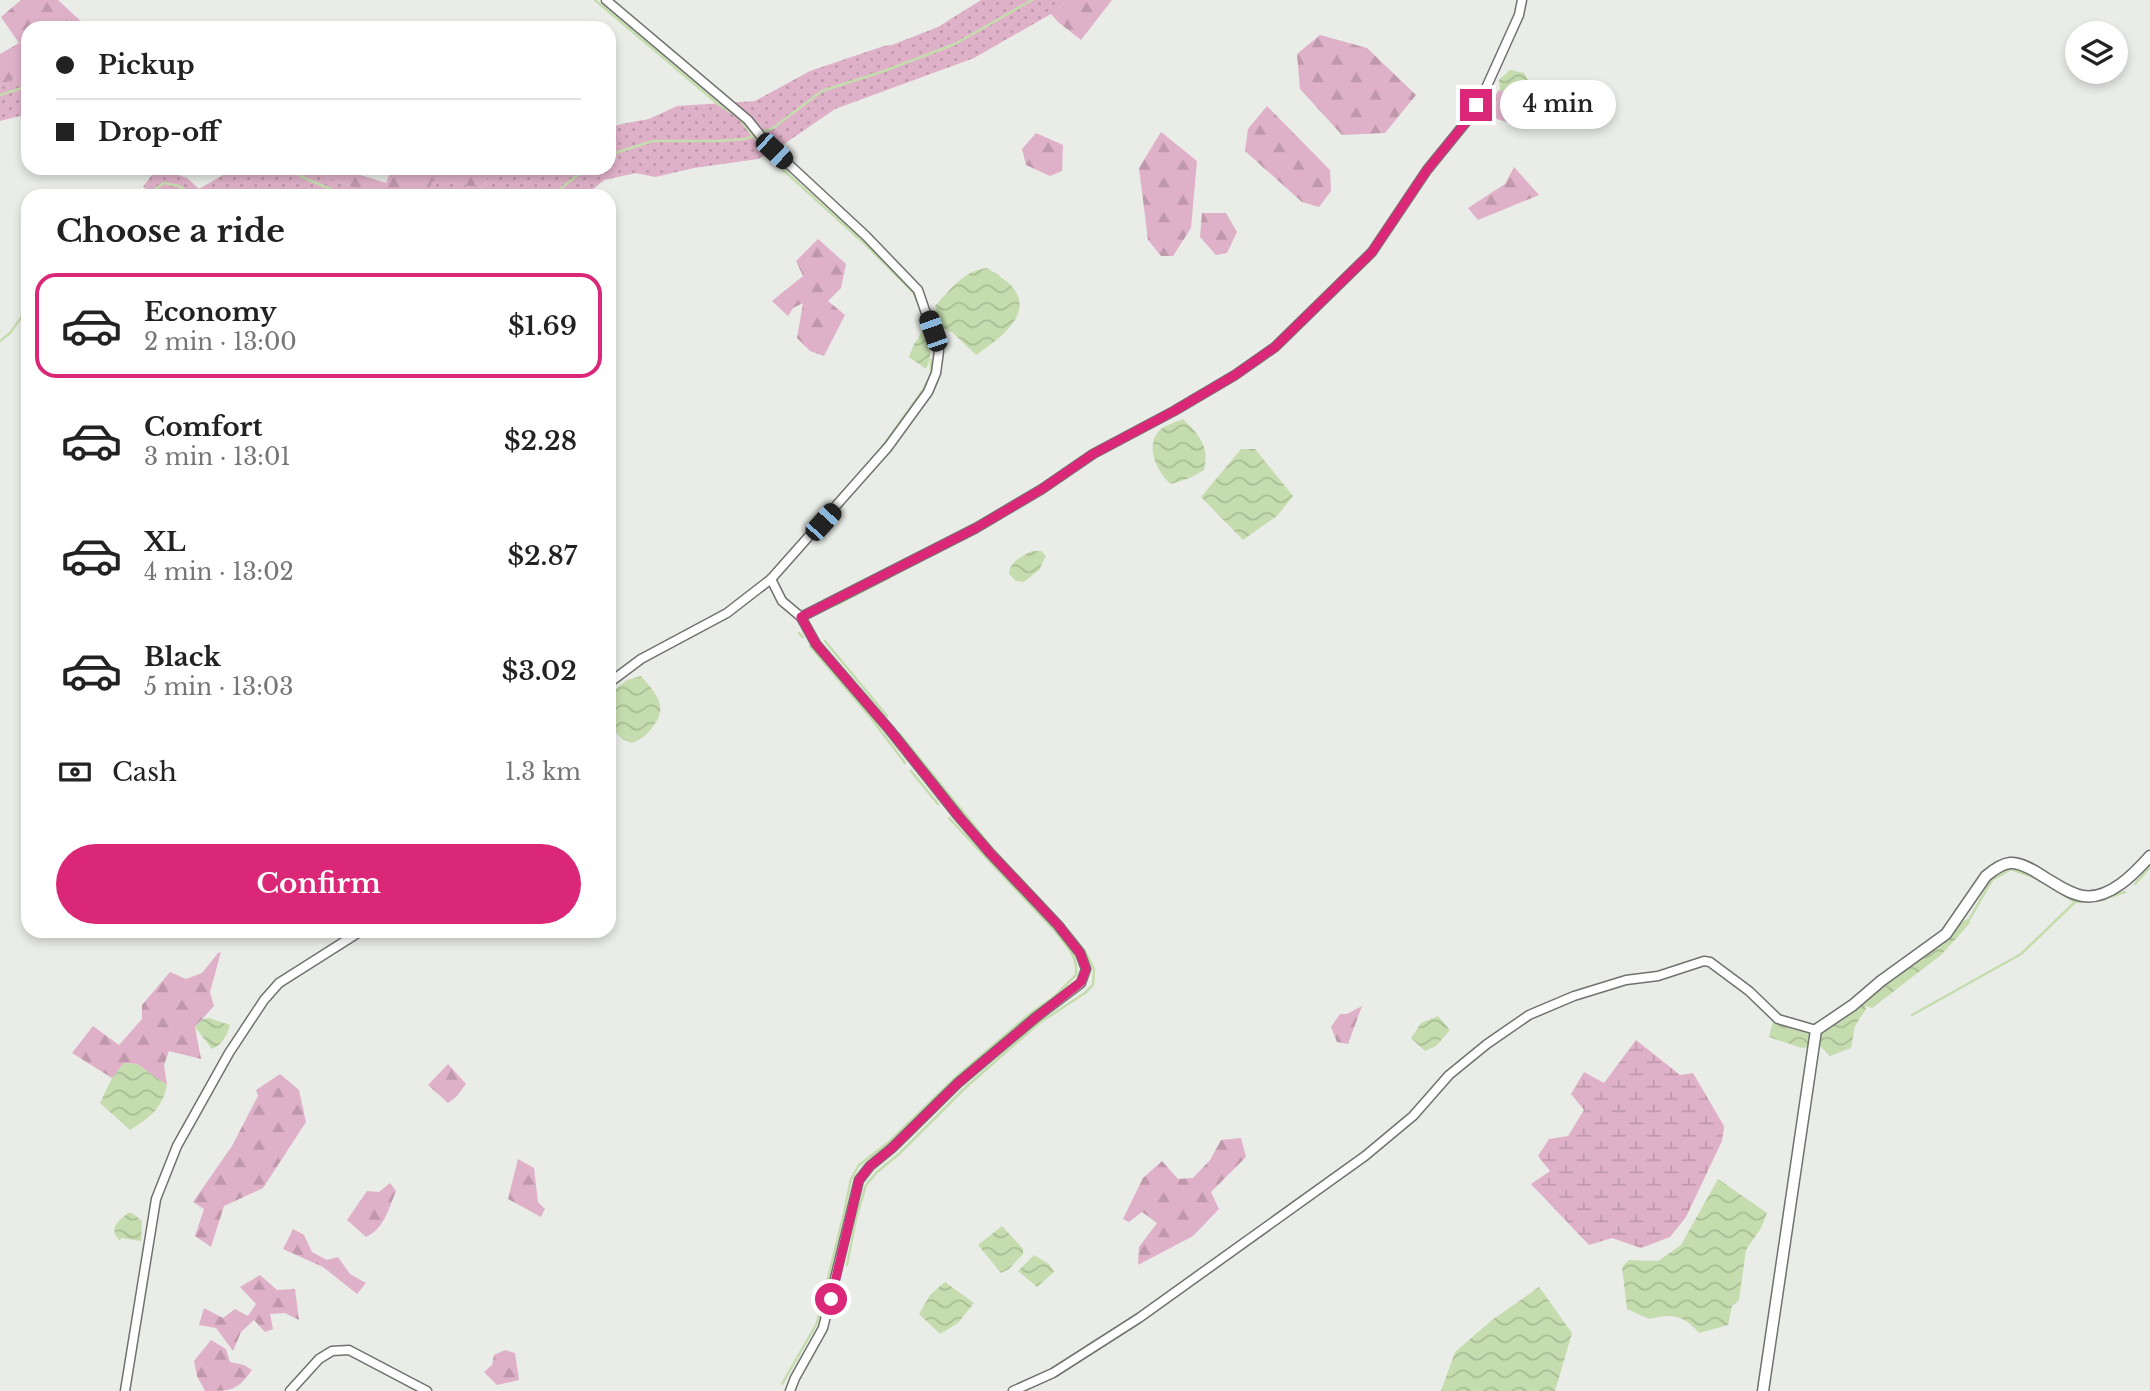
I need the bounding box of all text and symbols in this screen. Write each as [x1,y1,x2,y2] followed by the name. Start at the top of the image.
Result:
[2065,21,2128,84] map controls
[2065,21,2128,84] button: layers
[98,49,195,81] text: Pickup
[1500,80,1616,130] callout: 4 min
[1460,89,1492,121] route end
[1523,90,1593,118] text: 4 min
[98,116,219,148] text: Drop-off
[752,129,797,173] car
[56,211,285,251] text: Choose a ride
[60,294,123,357] icon: car
[144,296,277,328] text: Economy
[917,308,950,354] car
[508,310,577,342] text: $1.69
[144,328,297,356] text: 2 min · 13:00
[60,409,123,472] icon: car
[144,411,262,443] text: Comfort
[504,425,577,457] text: $2.28
[144,443,291,471] text: 3 min · 13:01
[802,499,845,545] car
[60,524,123,587] icon: car
[144,526,186,558] text: XL
[507,540,577,572] text: $2.87
[144,558,294,586] text: 4 min · 13:02
[60,639,123,702] icon: car
[144,641,221,673] text: Black
[502,655,577,687] text: $3.02
[144,673,293,701] text: 5 min · 13:03
[56,753,94,791] icon: cash
[112,756,177,788] text: Cash
[505,758,581,786] text: 1.3 km
[56,844,581,924] button: Confirm
[815,1283,847,1315] route start

